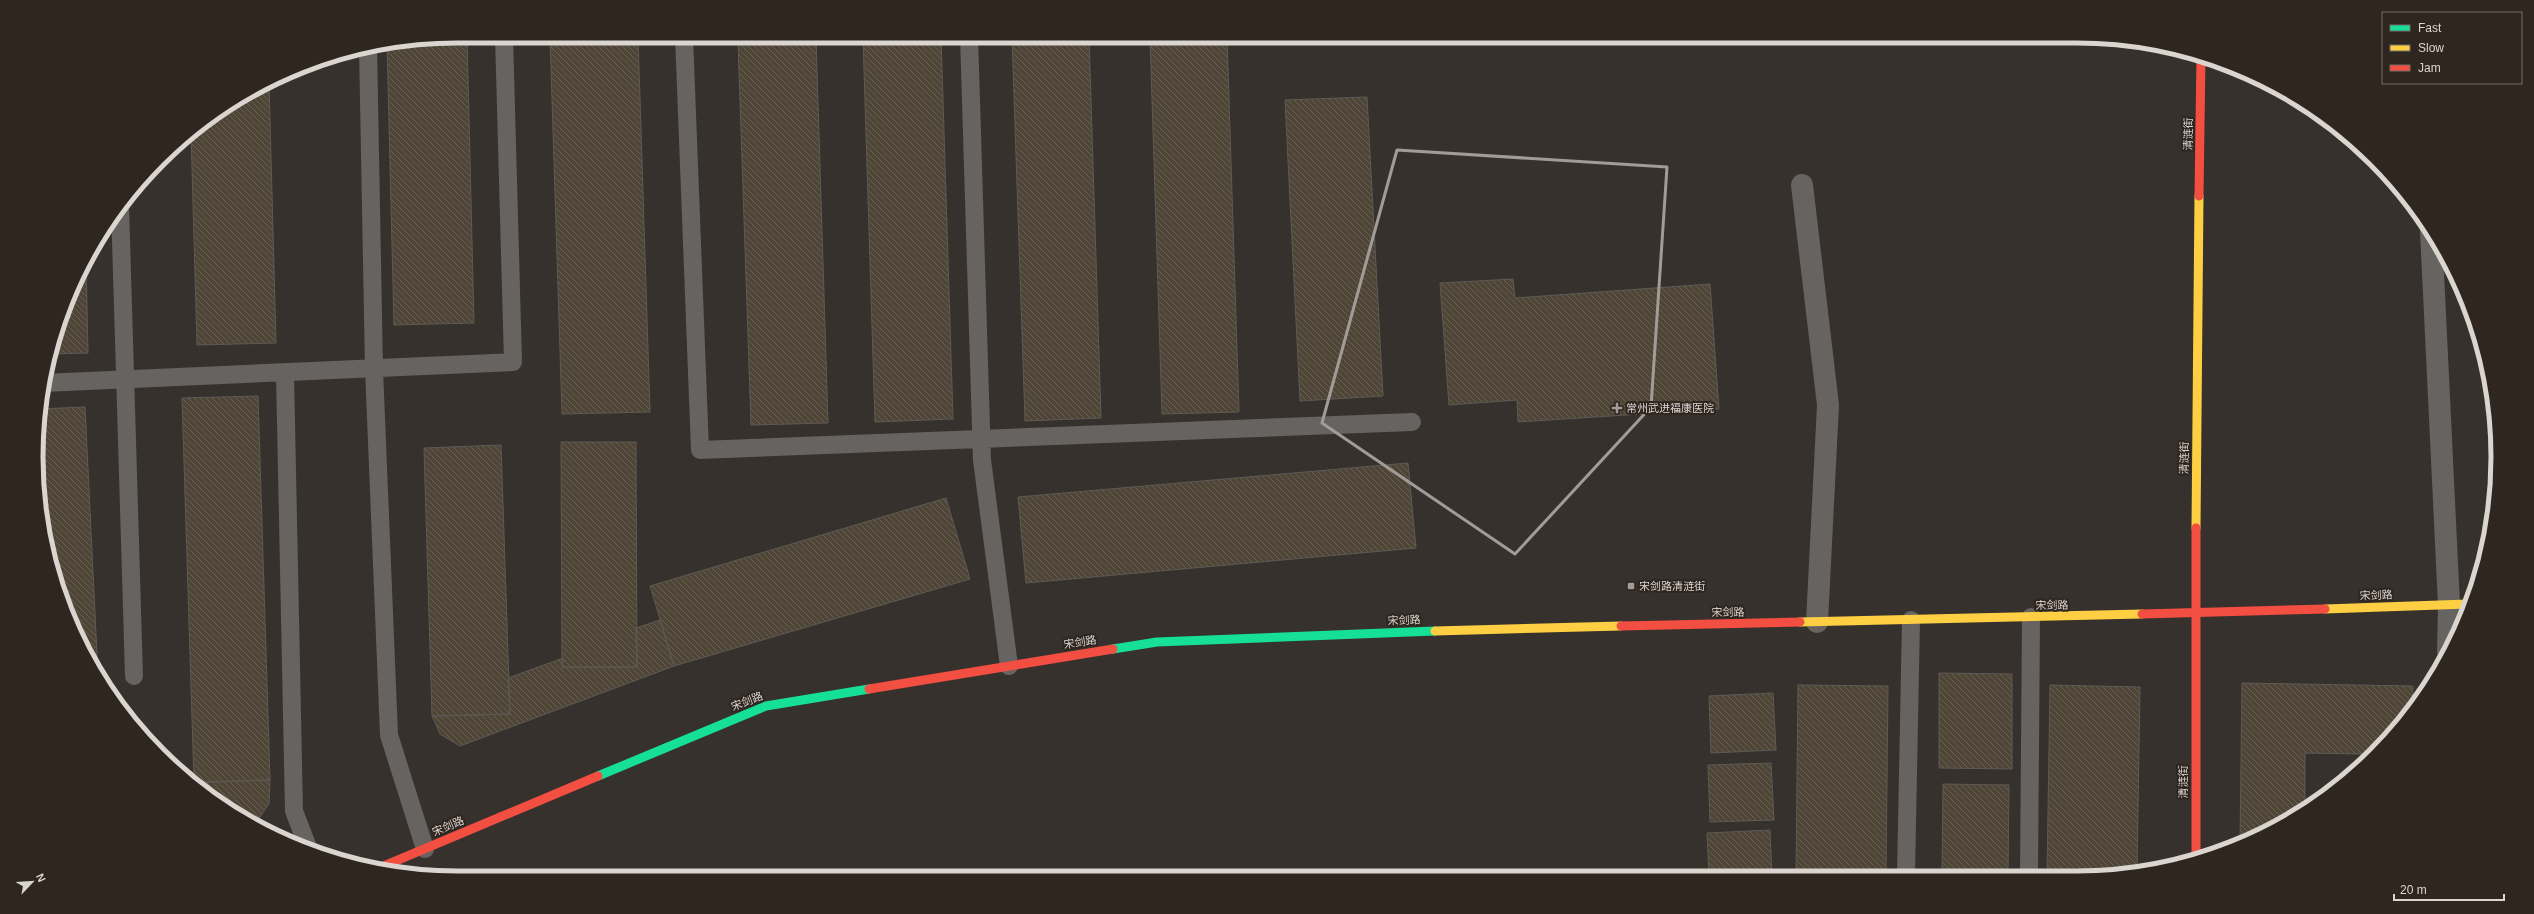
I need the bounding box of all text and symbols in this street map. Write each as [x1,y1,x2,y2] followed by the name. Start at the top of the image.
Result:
[2382,12,2522,84] legend
[2418,21,2442,35] text: Fast
[2418,41,2444,55] text: Slow
[2418,61,2441,75] text: Jam
[2182,117,2194,151] street label: 清涟街
[1611,402,1623,414] marker: 常州武进福康医院
[1626,402,1714,414] place label: 常州武进福康医院
[2178,441,2190,475] street label: 清涟街
[1639,580,1705,592] place label: 宋剑路清涟街
[1626,581,1636,591] marker: 宋剑路清涟街
[2359,588,2393,602] street label: 宋剑路
[2035,599,2069,611] street label: 宋剑路
[1711,606,1745,618] street label: 宋剑路
[1387,613,1421,627] street label: 宋剑路
[1063,633,1097,651] street label: 宋剑路
[729,689,765,713] street label: 宋剑路
[2177,766,2189,799] street label: 清涟街
[430,814,466,838] street label: 宋剑路
[12,862,52,902] north arrow
[34,872,48,884] text: N
[2394,876,2504,902] scale bar
[2400,883,2427,897] text: 20 m

